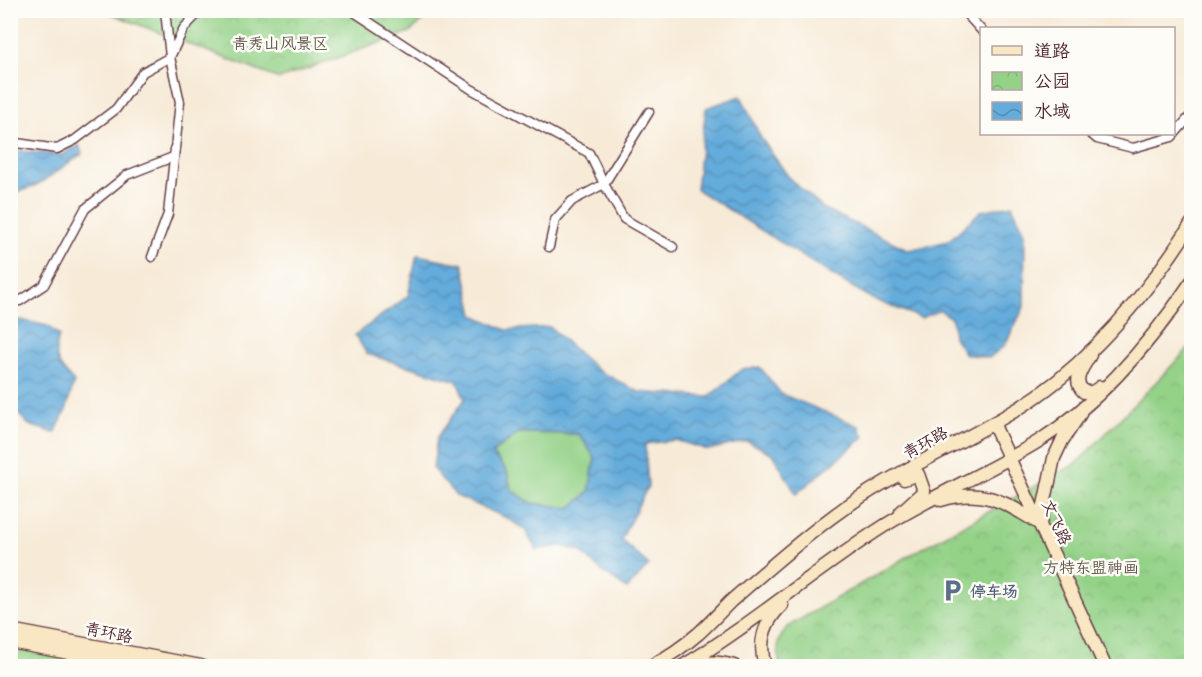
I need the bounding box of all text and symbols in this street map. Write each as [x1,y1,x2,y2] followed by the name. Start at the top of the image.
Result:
[980,27,1175,135] legend
[232,32,328,53] park label: 青秀山风景区
[1034,38,1070,62] text: 道路
[1034,68,1070,92] text: 公园
[1034,98,1070,122] text: 水域
[899,421,951,462] street label: 青环路
[1038,496,1077,548] street label: 文飞路
[1043,556,1139,577] park label: 方特东盟神画
[939,578,965,604] parking icon: 停车场
[970,580,1018,601] place label: 停车场
[84,617,135,646] street label: 青环路

